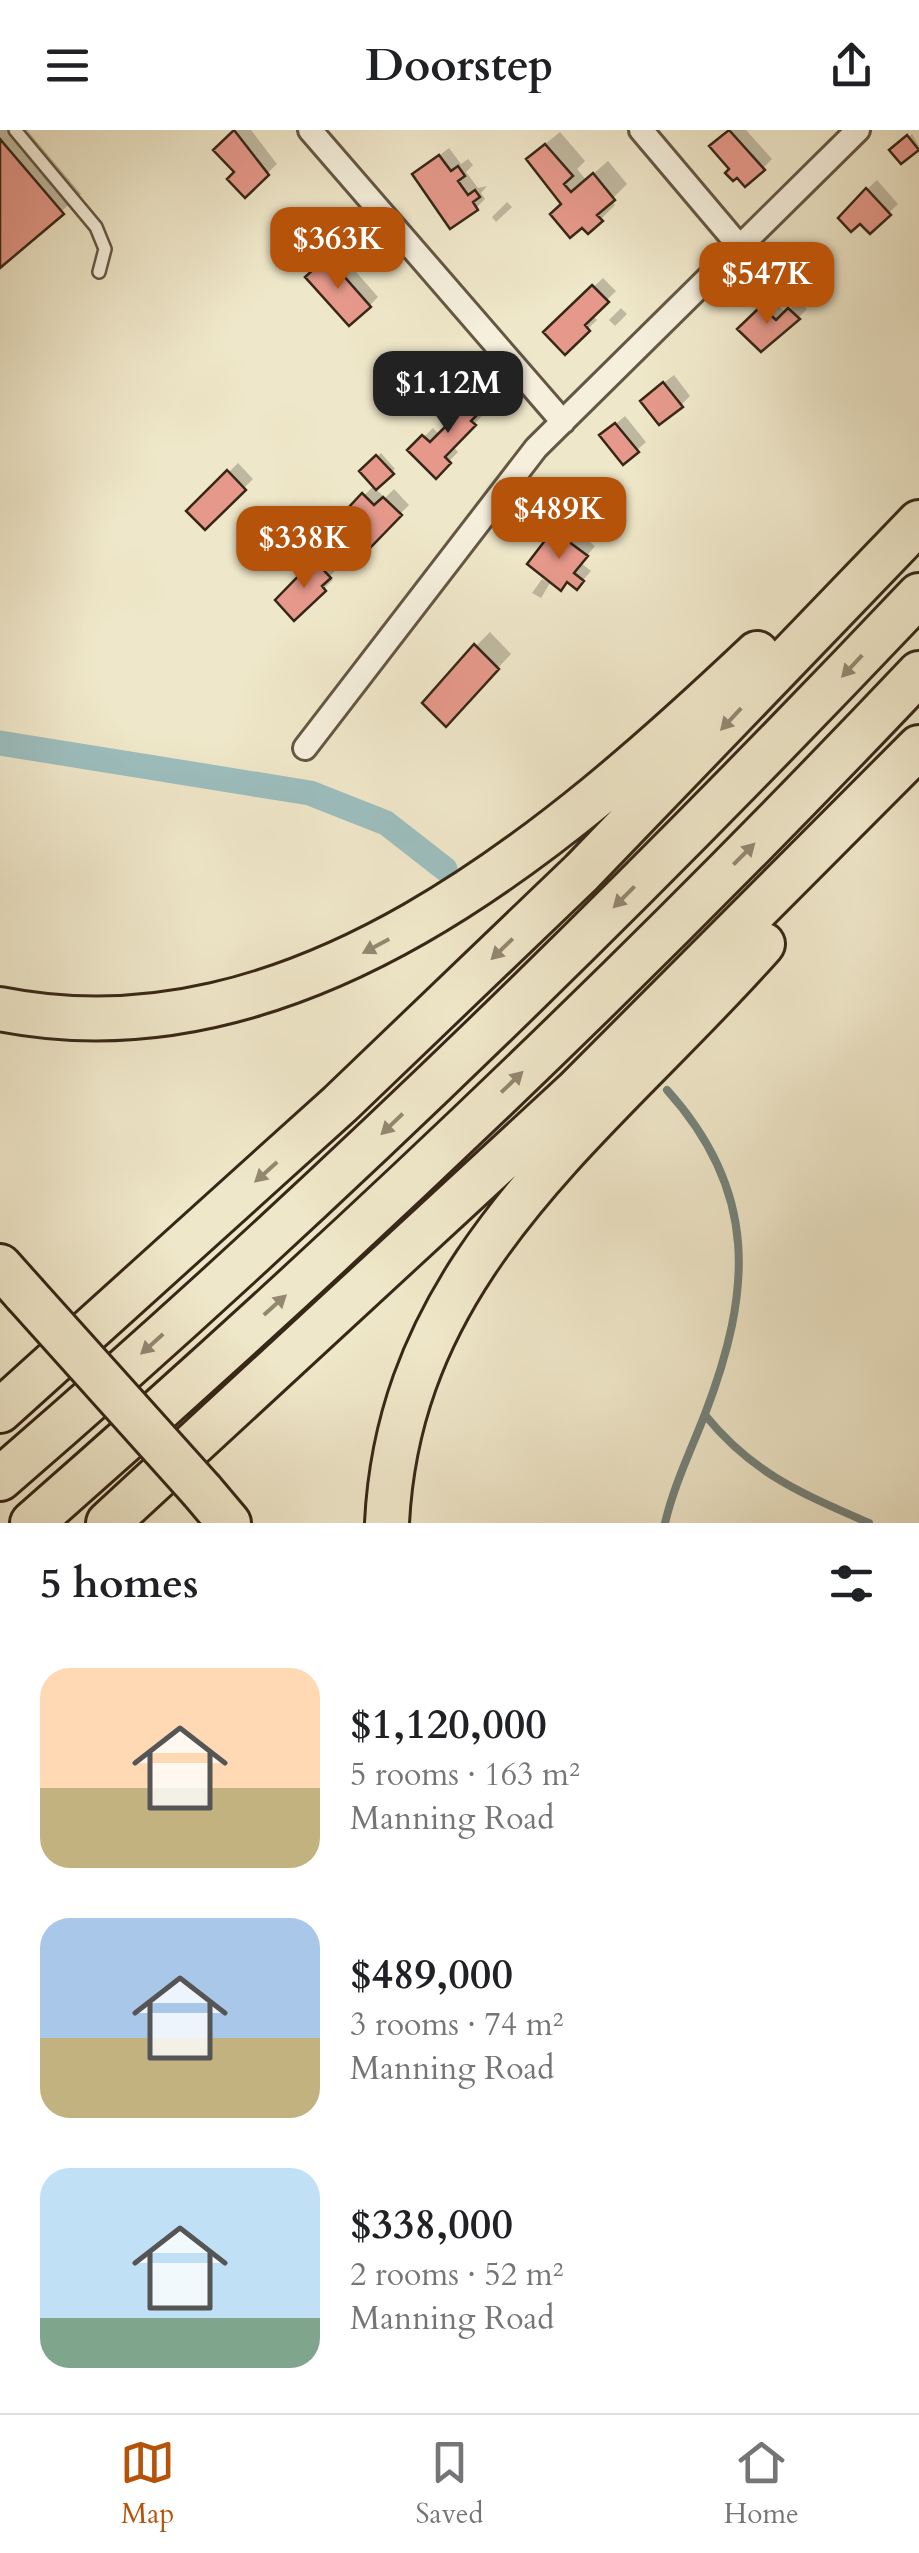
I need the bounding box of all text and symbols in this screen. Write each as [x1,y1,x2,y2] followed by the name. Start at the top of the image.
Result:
[365,35,554,96] text: Doorstep
[40,38,95,93] icon: menu
[824,38,879,93] icon: share
[268,207,408,292] pin: $363K
[292,217,384,261] text: $363K
[697,242,837,327] pin: $547K
[721,252,813,296] text: $547K
[367,351,529,436] pin: $1.12M
[395,361,501,405] text: $1.12M
[489,477,629,562] pin: $489K
[513,487,605,531] text: $489K
[234,506,374,591] pin: $338K
[258,516,350,560] text: $338K
[841,653,864,677] one-way arrow
[720,707,743,731] one-way arrow
[731,843,755,867] one-way arrow
[613,885,636,909] one-way arrow
[490,937,514,960] one-way arrow
[361,938,390,955] one-way arrow
[500,1071,524,1095] one-way arrow
[380,1112,404,1135] one-way arrow
[254,1161,278,1184] one-way arrow
[262,1294,287,1316] one-way arrow
[140,1332,165,1354] one-way arrow
[40,1555,198,1612] text: 5 homes
[824,1556,879,1611] icon: filters
[350,1696,547,1753] text: $1,120,000
[120,1708,240,1828] icon: home
[350,1753,580,1797] text: 5 rooms · 163 m²
[350,1797,554,1841] text: Manning Road
[350,1946,513,2003] text: $489,000
[120,1958,240,2078] icon: home
[350,2003,563,2047] text: 3 rooms · 74 m²
[350,2047,554,2091] text: Manning Road
[350,2196,513,2253] text: $338,000
[120,2208,240,2328] icon: home
[350,2253,563,2297] text: 2 rooms · 52 m²
[350,2297,554,2341] text: Manning Road
[120,2435,175,2533] tab: Map
[416,2435,483,2533] tab: Saved
[724,2435,799,2533] tab: Home

